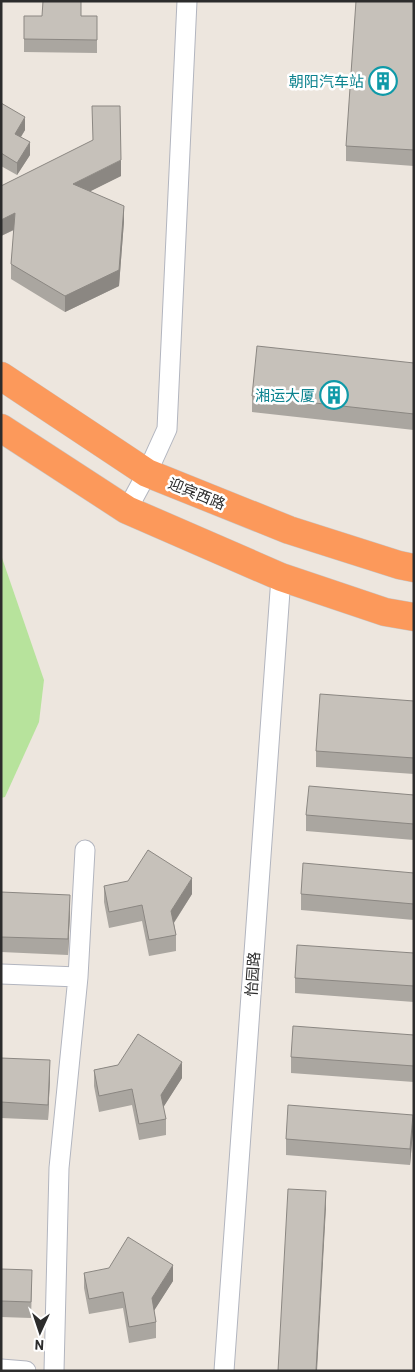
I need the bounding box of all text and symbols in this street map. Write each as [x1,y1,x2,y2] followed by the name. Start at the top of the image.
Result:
[368,66,398,96] building icon: 朝阳汽车站
[289,72,364,90] place label: 朝阳汽车站
[319,380,349,410] building icon: 湘运大厦
[255,386,315,404] place label: 湘运大厦
[166,473,228,513] street label: 迎宾西路
[241,951,263,997] street label: 怡园路
[15,1307,65,1357] north arrow
[34,1337,44,1354] text: N

